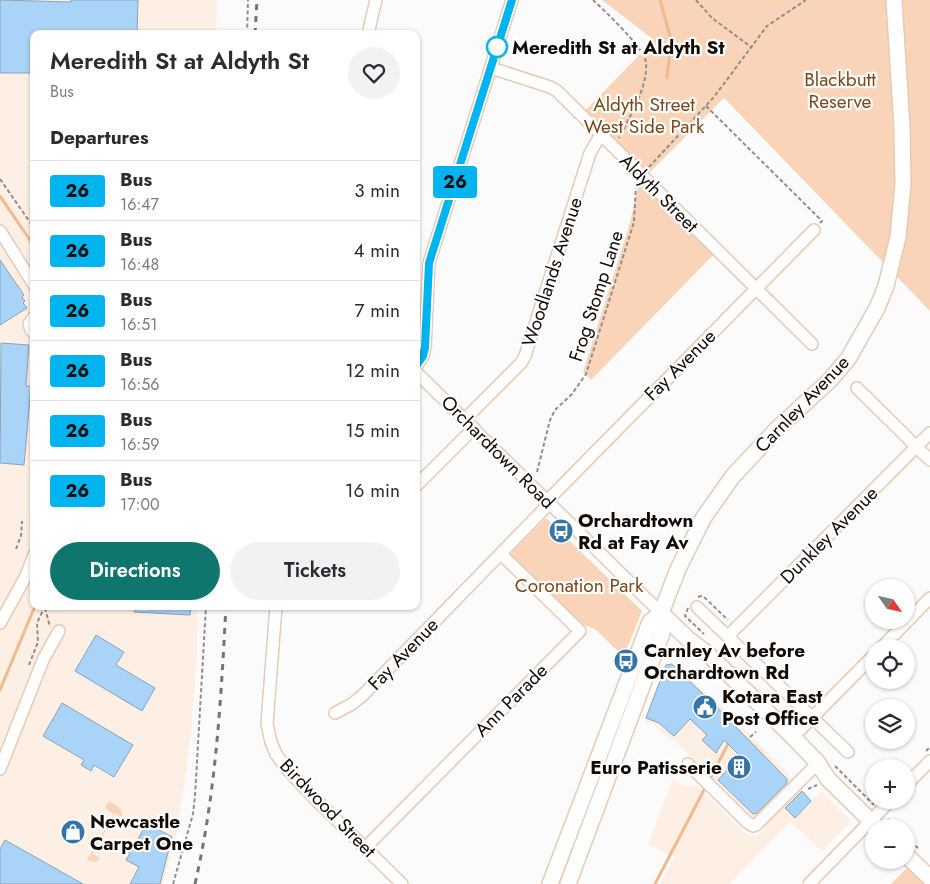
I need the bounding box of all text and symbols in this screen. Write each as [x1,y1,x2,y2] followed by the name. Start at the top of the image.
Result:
[512,34,725,61] place label: Meredith St at Aldyth St
[486,36,508,58] marker: Meredith St at Aldyth St
[50,43,309,78] text: Meredith St at Aldyth St
[348,47,400,99] button: heart
[804,66,876,115] park label: Blackbutt Reserve
[50,80,74,103] text: Bus
[584,91,705,140] park label: Aldyth Street West Side Park
[50,124,149,151] text: Departures
[614,148,705,239] street label: Aldyth Street
[120,166,152,193] text: Bus
[432,166,478,198] line badge: 26
[443,169,467,195] text: 26
[354,177,400,204] text: 3 min
[66,178,89,204] text: 26
[120,193,159,216] text: 16:47
[515,194,589,350] street label: Woodlands Avenue
[120,226,152,253] text: Bus
[562,227,630,365] street label: Frog Stomp Lane
[353,237,400,264] text: 4 min
[66,238,89,264] text: 26
[120,253,159,276] text: 16:48
[120,286,152,313] text: Bus
[355,297,400,324] text: 7 min
[66,298,89,324] text: 26
[120,313,157,336] text: 16:51
[638,323,722,407] street label: Fay Avenue
[120,346,152,373] text: Bus
[749,349,856,459] street label: Carnley Avenue
[345,357,400,384] text: 12 min
[66,358,89,384] text: 26
[120,373,159,396] text: 16:56
[435,389,561,515] street label: Orchardtown Road
[120,406,152,433] text: Bus
[345,417,400,444] text: 15 min
[66,418,89,444] text: 26
[120,433,159,456] text: 16:59
[120,466,152,493] text: Bus
[345,477,400,504] text: 16 min
[66,478,89,504] text: 26
[774,480,884,590] street label: Dunkley Avenue
[120,493,160,516] text: 17:00
[578,507,693,556] place label: Orchardtown Rd at Fay Av
[548,518,574,544] bus stop icon: Orchardtown Rd at Fay Av
[50,542,220,600] button: Directions
[230,542,400,600] button: Tickets
[515,572,644,599] park label: Coronation Park
[865,579,915,629] north arrow
[865,579,915,869] map controls
[362,612,445,696] street label: Fay Avenue
[644,637,805,686] place label: Carnley Av before Orchardtown Rd
[865,639,915,689] button: locate
[613,648,639,674] bus stop icon: Carnley Av before Orchardtown Rd
[468,657,554,743] street label: Ann Parade
[722,683,822,732] place label: Kotara East Post Office
[692,694,718,720] public building icon: Kotara East Post Office
[865,699,915,749] button: layers
[274,753,383,864] street label: Birdwood Street
[590,754,722,781] place label: Euro Patisserie
[726,754,752,780] building icon: Euro Patisserie
[865,759,915,809] button: +
[90,808,193,857] place label: Newcastle Carpet One
[60,819,86,845] shop icon: Newcastle Carpet One
[865,819,915,869] button: −

